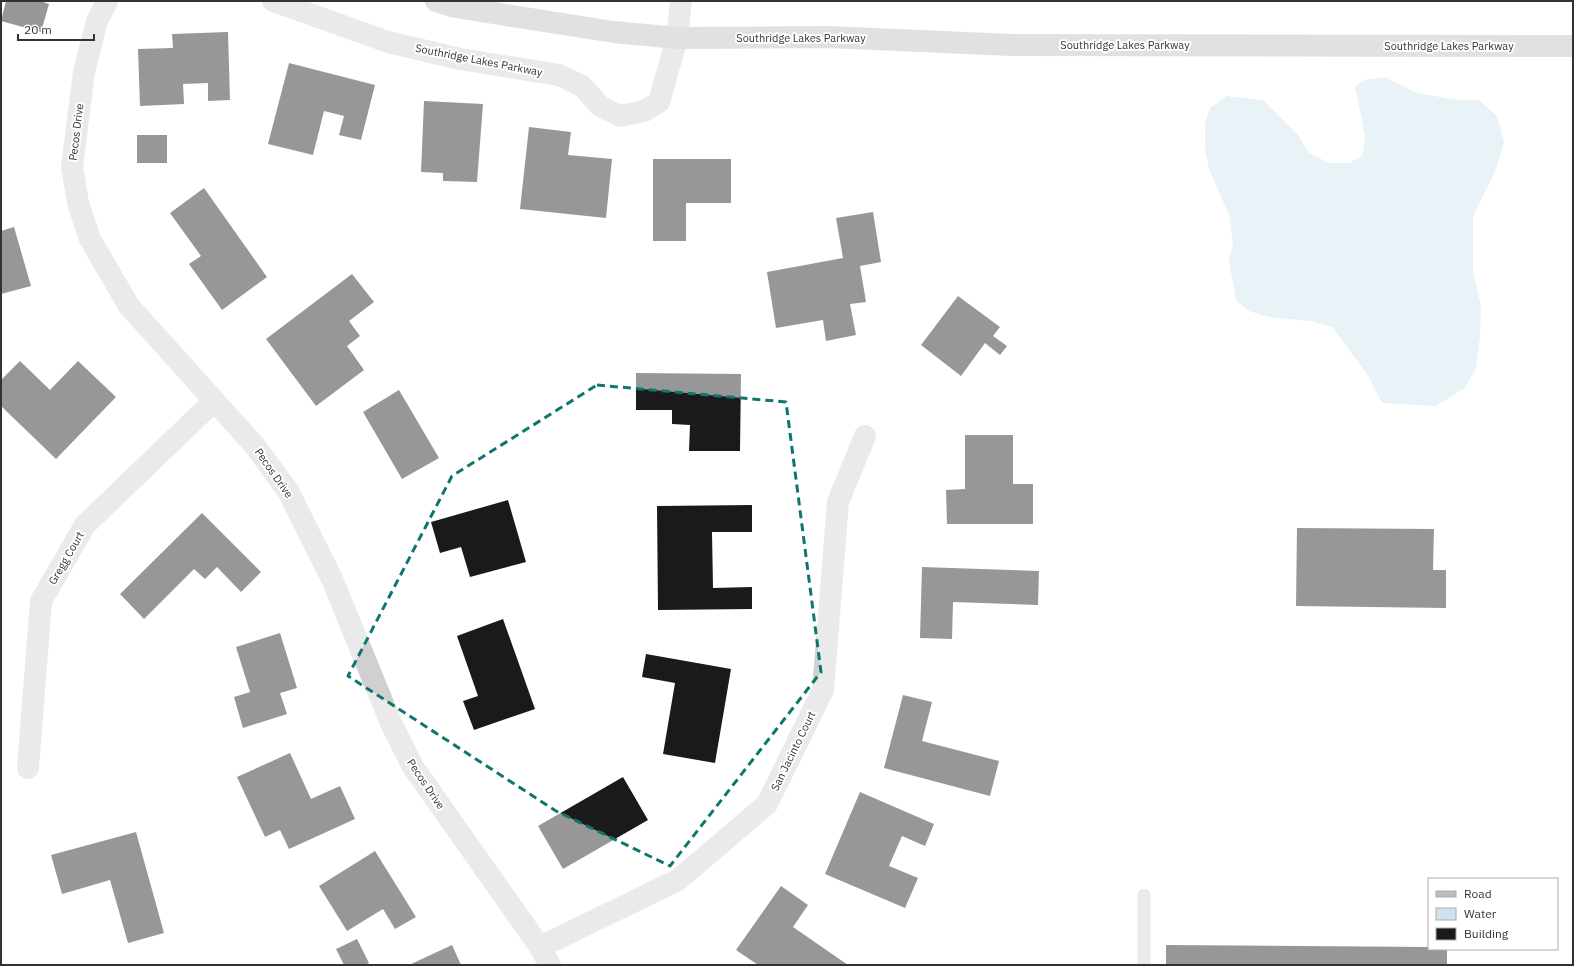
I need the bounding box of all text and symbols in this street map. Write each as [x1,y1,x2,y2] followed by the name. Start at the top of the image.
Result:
[18,16,94,42] scale bar
[24,22,52,37] text: 20 m
[736,31,866,45] street label: Southridge Lakes Parkway
[1060,38,1190,52] street label: Southridge Lakes Parkway
[1384,39,1514,53] street label: Southridge Lakes Parkway
[414,41,544,79] street label: Southridge Lakes Parkway
[66,103,86,161] street label: Pecos Drive
[252,445,296,501] street label: Pecos Drive
[45,529,87,587] street label: Gregg Court
[768,709,818,793] street label: San Jacinto Court
[404,756,448,812] street label: Pecos Drive
[1428,878,1558,950] legend
[1464,886,1492,901] text: Road
[1464,906,1497,921] text: Water
[1464,926,1509,941] text: Building

